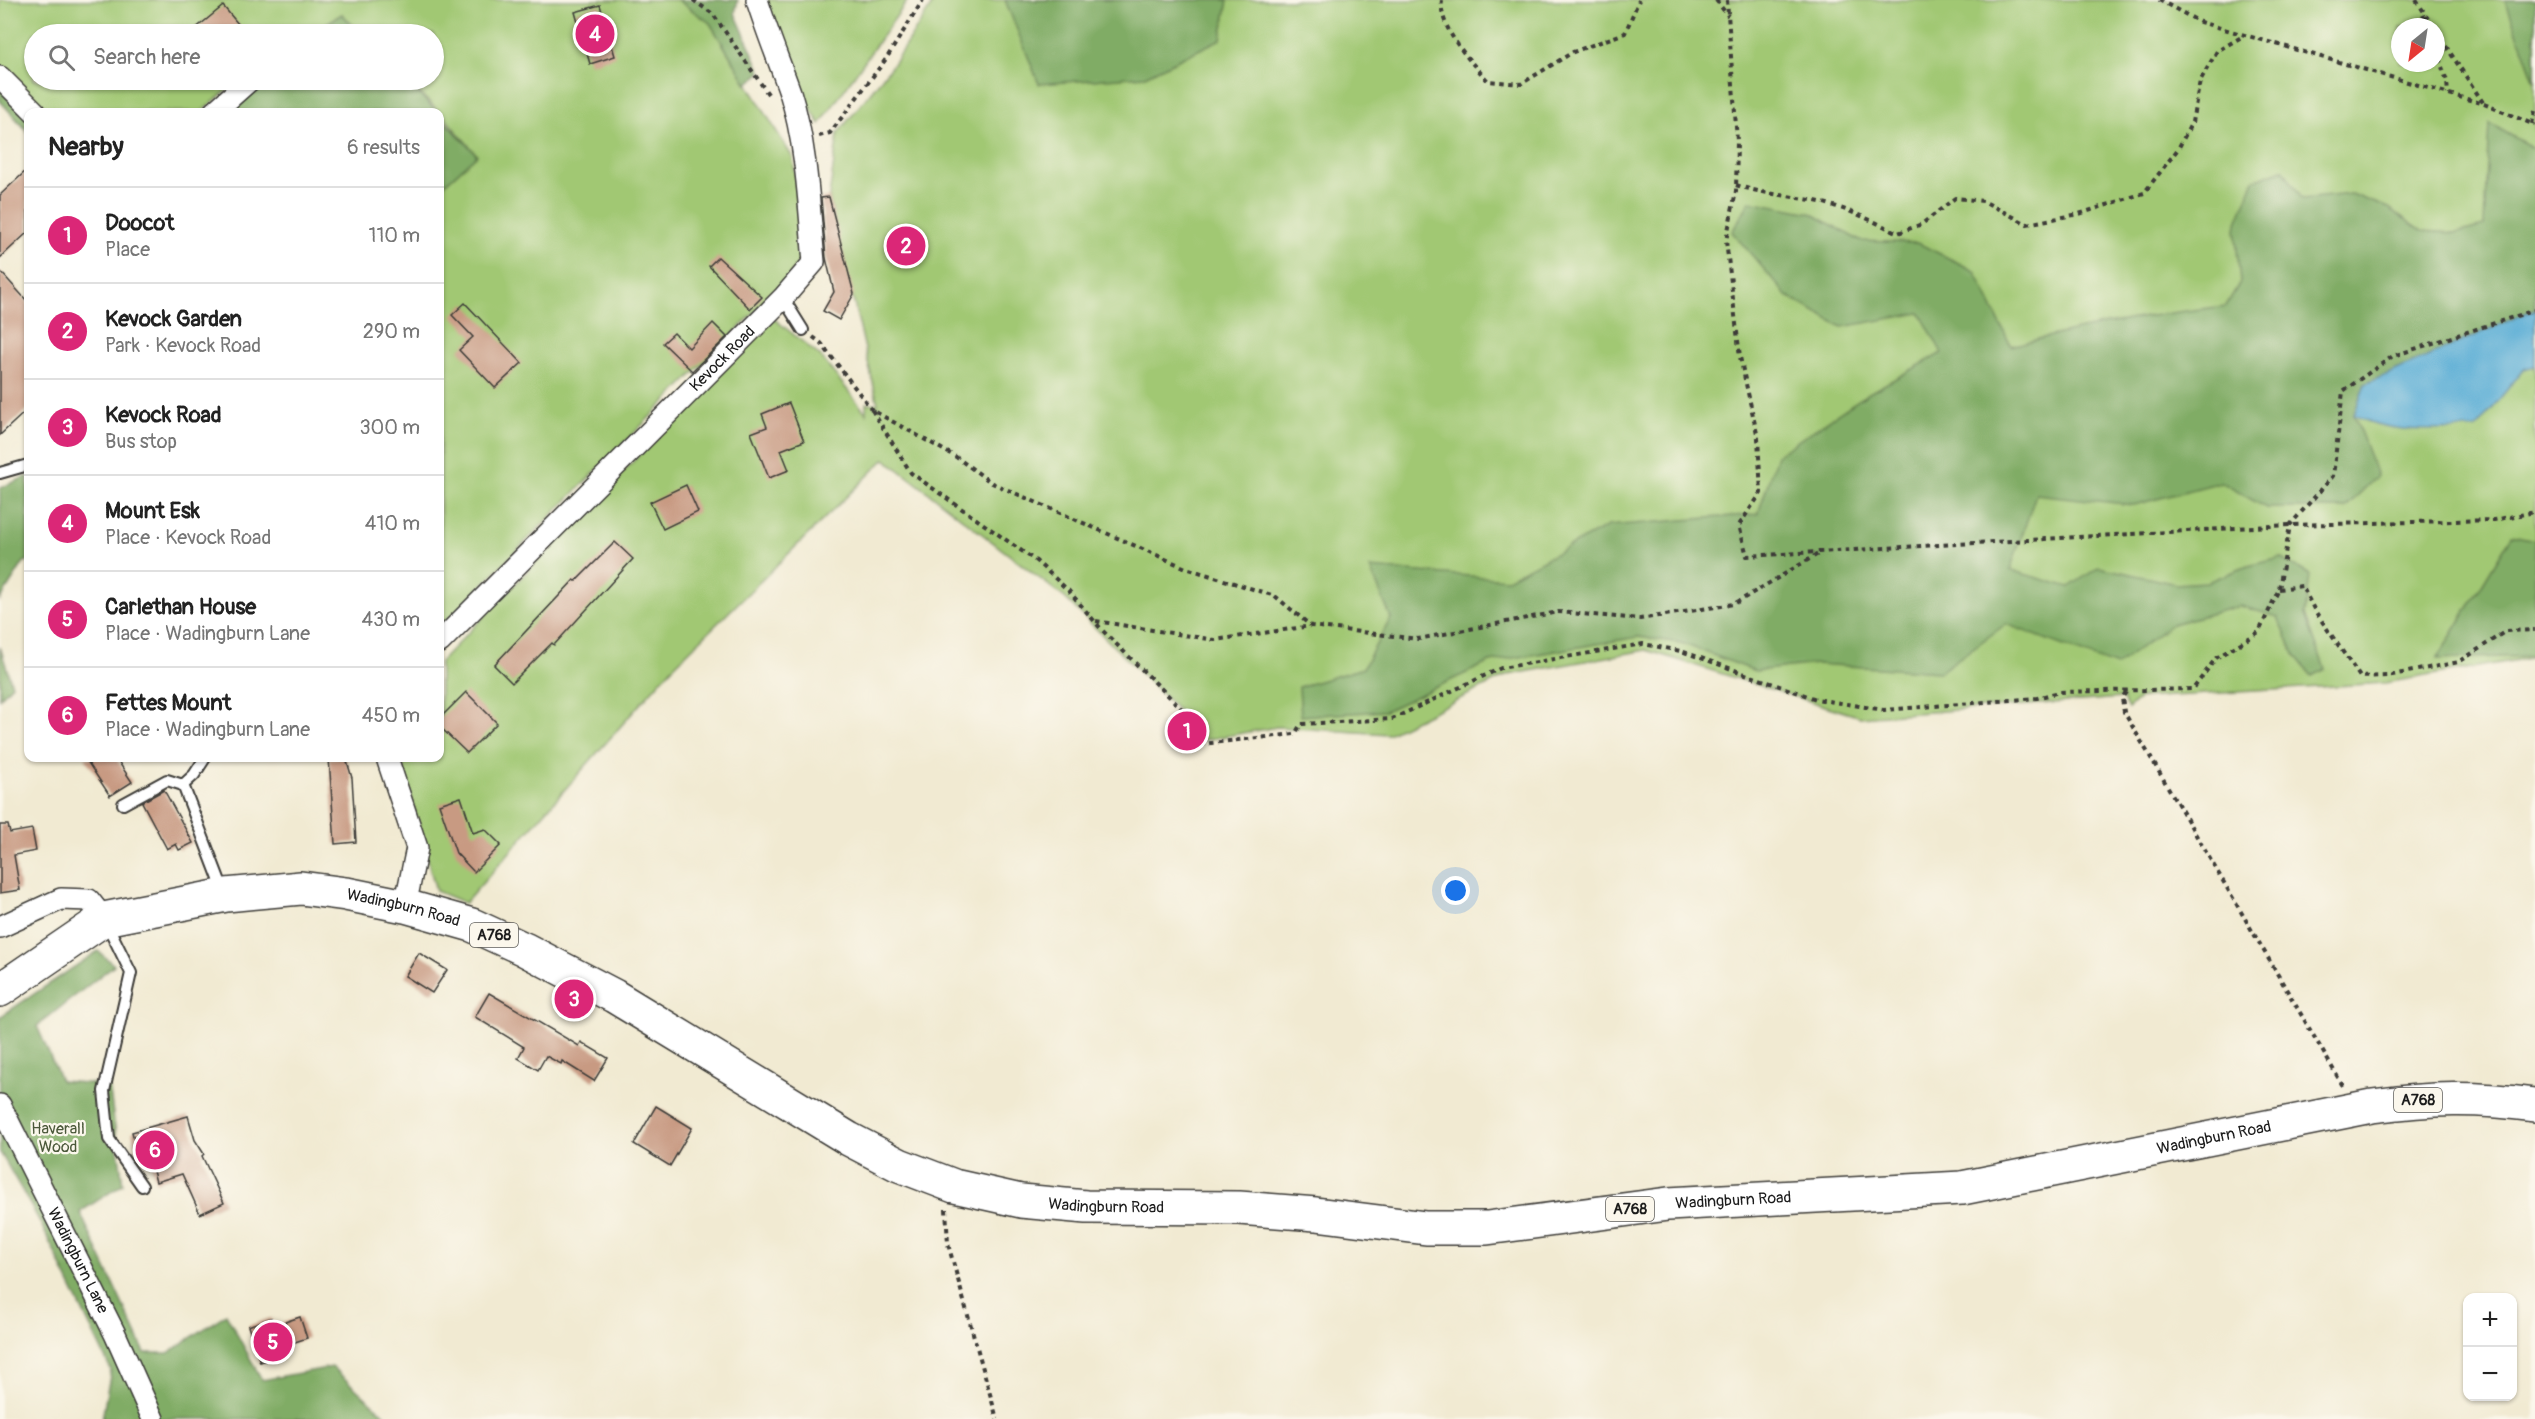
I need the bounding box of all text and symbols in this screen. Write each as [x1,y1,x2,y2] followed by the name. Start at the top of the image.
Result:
[576,12,614,57] pin: 4
[2391,18,2445,72] north arrow
[24,24,444,90] search box
[45,41,78,74] icon: search
[93,43,200,71] text: Search here
[48,131,124,163] text: Nearby
[347,135,420,160] text: 6 results
[105,209,174,237] text: Doocot
[64,223,71,248] text: 1
[369,223,420,248] text: 110 m
[886,224,926,268] pin: 2
[105,237,150,262] text: Place
[105,305,242,333] text: Kevock Garden
[62,319,73,344] text: 2
[363,319,420,344] text: 290 m
[685,322,759,396] street label: Kevock Road
[105,333,261,358] text: Park · Kevock Road
[105,401,222,429] text: Kevock Road
[62,415,73,440] text: 3
[359,415,420,440] text: 300 m
[105,429,177,454] text: Bus stop
[105,497,200,525] text: Mount Esk
[62,511,73,536] text: 4
[365,511,420,536] text: 410 m
[105,525,271,550] text: Place · Kevock Road
[105,593,256,621] text: Carlethan House
[62,607,73,632] text: 5
[361,607,420,632] text: 430 m
[105,621,310,646] text: Place · Wadingburn Lane
[105,689,231,717] text: Fettes Mount
[62,703,73,728] text: 6
[362,703,420,728] text: 450 m
[1168,708,1206,754] pin: 1
[105,717,310,742] text: Place · Wadingburn Lane
[1441,876,1470,905] your location
[345,884,462,931] street label: Wadingburn Road
[470,923,518,947] road number: A768
[554,976,594,1022] pin: 3
[2394,1088,2442,1112] road number: A768
[2155,1116,2273,1159] street label: Wadingburn Road
[31,1119,85,1157] park label: Haverall Wood
[136,1128,174,1172] pin: 6
[1675,1187,1792,1214] street label: Wadingburn Road
[1047,1194,1164,1218] street label: Wadingburn Road
[1606,1197,1654,1221] road number: A768
[43,1204,113,1317] street label: Wadingburn Lane
[2463,1293,2517,1401] map controls
[2463,1293,2517,1347] button: +
[254,1320,292,1364] pin: 5
[2463,1347,2517,1401] button: −

